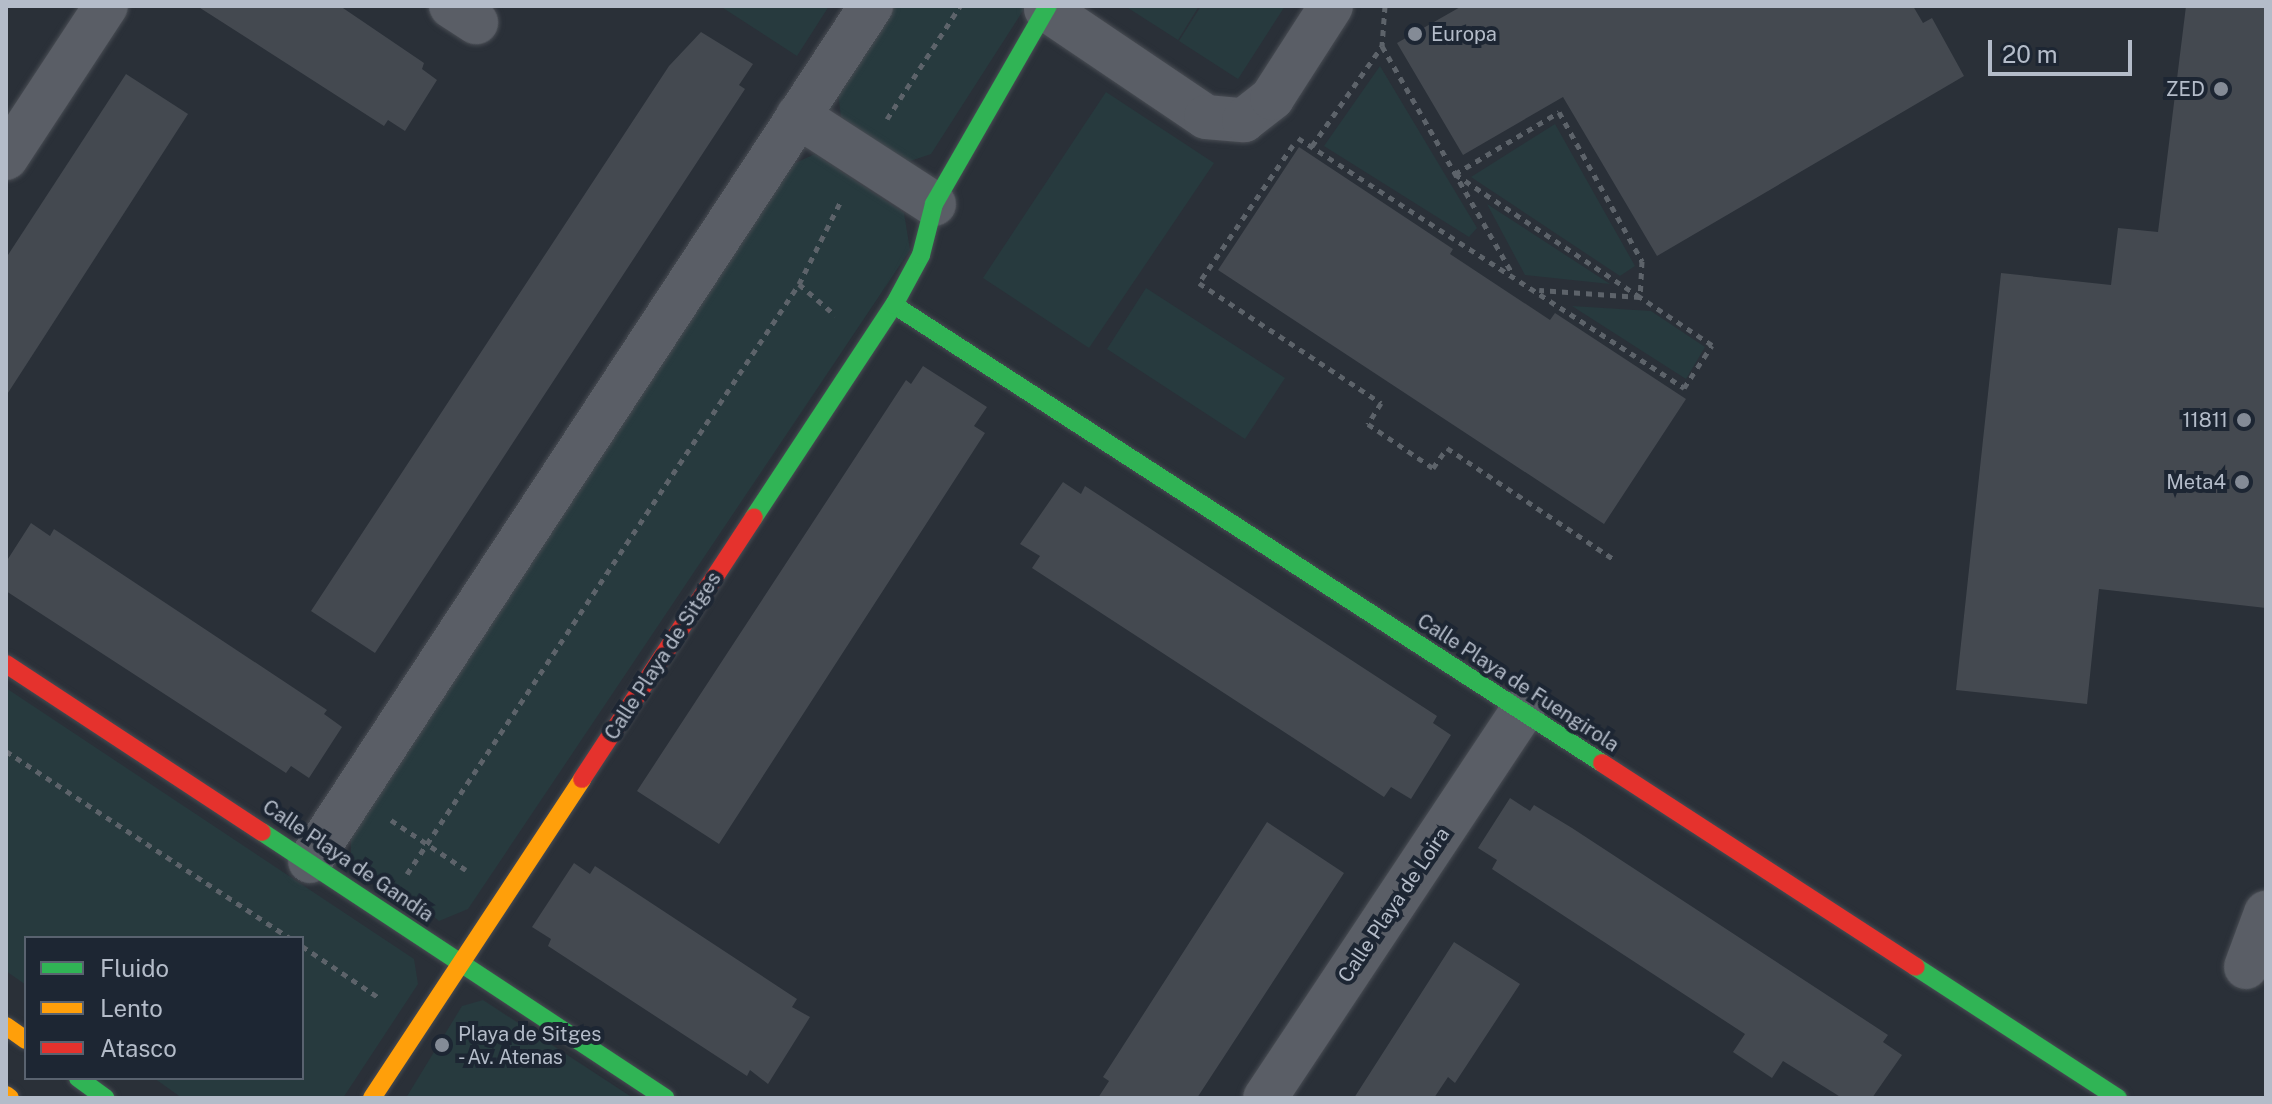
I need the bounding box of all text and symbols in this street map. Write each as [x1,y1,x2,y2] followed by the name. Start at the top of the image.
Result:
[1431,22,1497,46] place label: Europa
[1992,24,2136,74] scale bar
[1406,25,1424,43] marker: Europa
[2002,40,2058,68] text: 20 m
[2166,77,2205,101] place label: ZED
[2212,80,2230,98] marker: ZED
[2182,408,2228,432] place label: 11811
[2235,411,2253,429] marker: 11811
[2166,470,2226,494] place label: Meta4
[2233,473,2251,491] marker: Meta4
[600,567,726,745] street label: Calle Playa de Sitges
[1413,609,1623,757] street label: Calle Playa de Fuengirola
[258,795,438,927] street label: Calle Playa de Gandía
[1333,823,1455,987] street label: Calle Playa de Loira
[24,936,304,1080] legend
[100,954,169,982] text: Fluido
[100,994,163,1022] text: Lento
[458,1022,602,1069] place label: Playa de Sitges - Av. Atenas
[100,1034,177,1062] text: Atasco
[433,1036,451,1054] marker: Playa de Sitges - Av. Atenas

